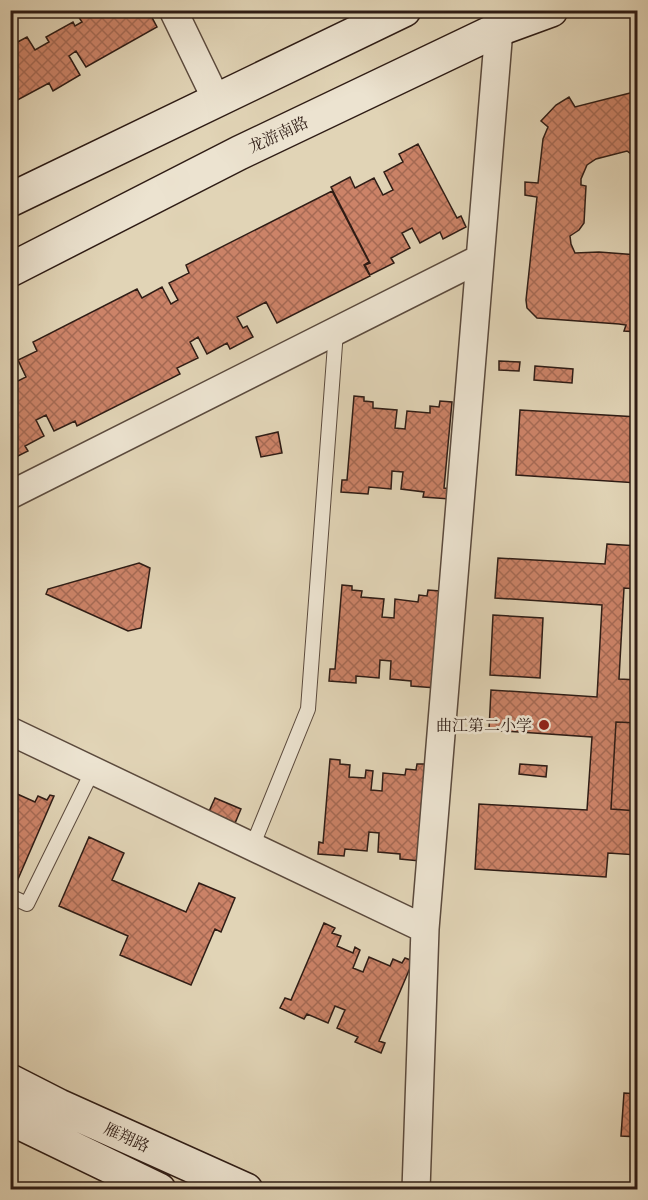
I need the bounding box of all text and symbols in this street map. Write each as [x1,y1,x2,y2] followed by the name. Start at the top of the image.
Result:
[245,111,311,157] street label: 龙游南路
[436,715,532,735] place label: 曲江第二小学
[537,718,551,732] marker: 曲江第二小学
[101,1118,153,1156] street label: 雁翔路

